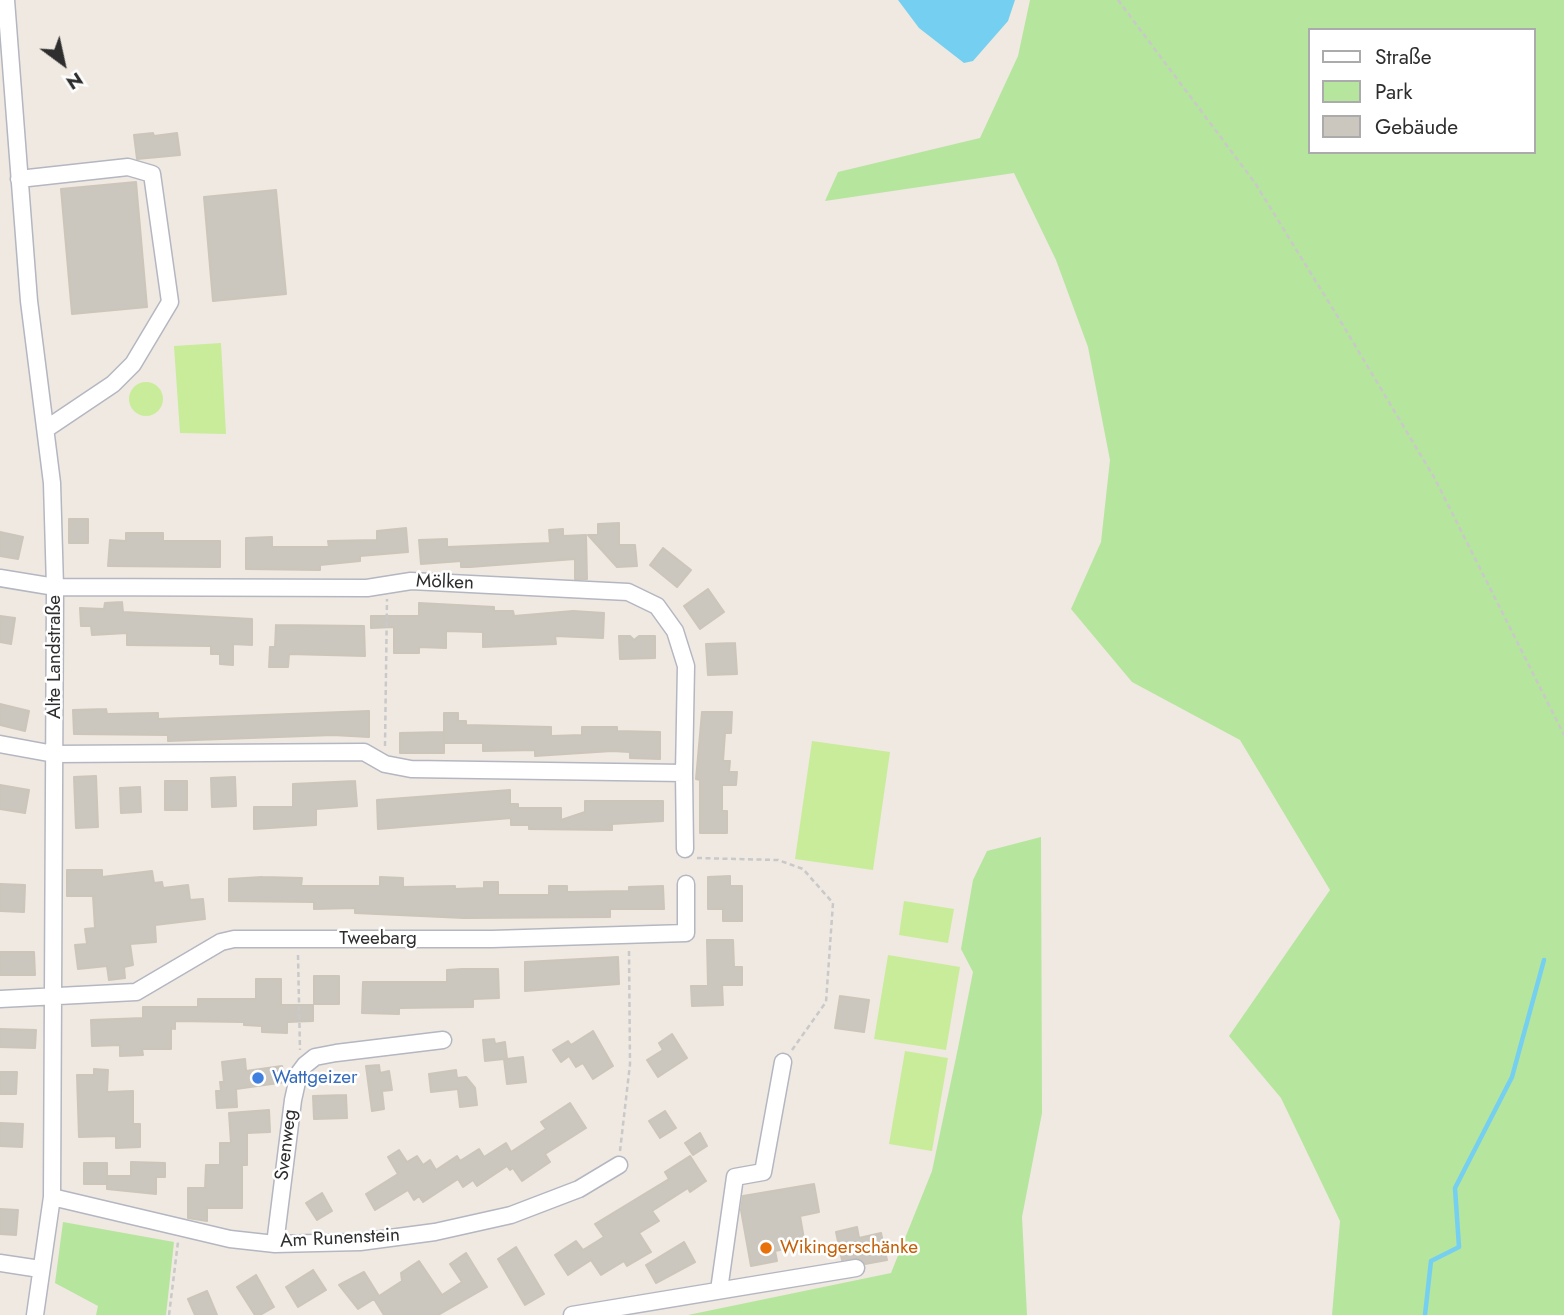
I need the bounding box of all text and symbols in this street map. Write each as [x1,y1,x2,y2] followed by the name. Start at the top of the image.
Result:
[28,28,98,98] north arrow
[1308,28,1536,154] legend
[1375,42,1432,72] text: Straße
[61,66,88,96] text: N
[1375,77,1412,107] text: Park
[1375,112,1458,142] text: Gebäude
[416,571,474,595] street label: Mölken
[44,595,66,719] street label: Alte Landstraße
[339,928,417,950] street label: Tweebarg
[272,1067,357,1089] place label: Wattgeizer
[250,1070,266,1086] marker: Wattgeizer
[271,1108,303,1182] street label: Svenweg
[279,1224,401,1254] street label: Am Runenstein
[780,1237,918,1259] place label: Wikingerschänke
[758,1240,774,1256] marker: Wikingerschänke

